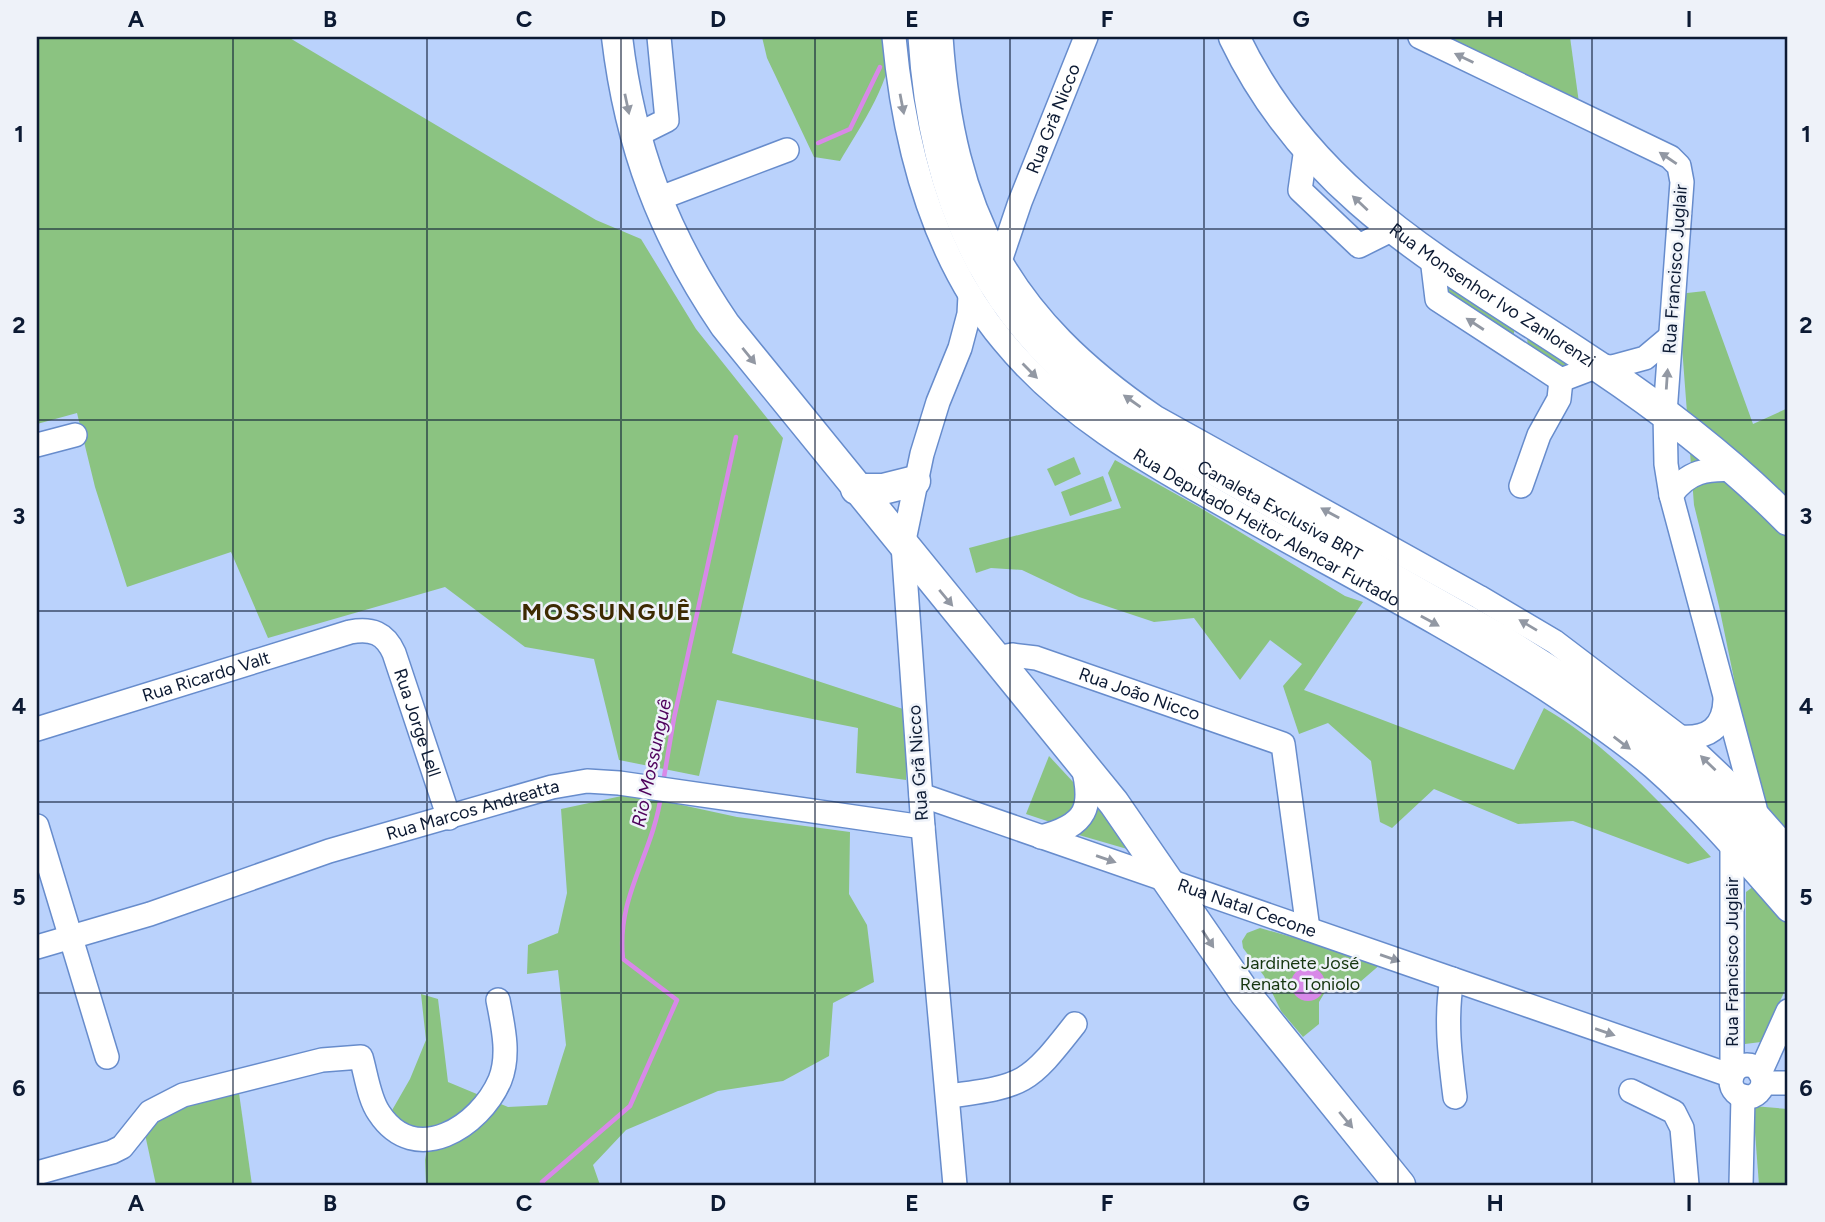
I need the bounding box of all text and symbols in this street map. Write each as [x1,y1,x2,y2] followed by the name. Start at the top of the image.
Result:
[128,5,145,33] text: A
[323,5,337,33] text: B
[516,5,533,33] text: C
[710,5,726,33] text: D
[905,5,919,33] text: E
[1101,5,1114,33] text: F
[1292,5,1310,33] text: G
[1486,5,1504,33] text: H
[1686,5,1692,33] text: I
[1454,52,1474,64] one-way arrow
[1021,61,1085,177] street label: Rua Grã Nicco
[622,93,633,115] one-way arrow
[897,94,908,116] one-way arrow
[14,120,24,148] text: 1
[1801,120,1811,148] text: 1
[1659,151,1677,165] one-way arrow
[1658,183,1692,355] street label: Rua Francisco Juglair
[1351,195,1369,211] one-way arrow
[1385,218,1599,372] street label: Rua Monsenhor Ivo Zanlorenzi
[12,311,26,339] text: 2
[1799,311,1813,339] text: 2
[1466,318,1485,331] one-way arrow
[741,347,756,365] one-way arrow
[1022,363,1039,380] one-way arrow
[1662,367,1673,389] one-way arrow
[1123,394,1141,408] one-way arrow
[1129,444,1404,612] street label: Rua Deputado Heitor Alencar Furtado
[1193,455,1366,566] street label: Canaleta Exclusiva BRT
[13,502,25,530] text: 3
[1800,502,1812,530] text: 3
[1320,507,1340,519] one-way arrow
[938,589,953,606] one-way arrow
[522,597,692,626] district label: MOSSUNGUÊ
[1420,615,1439,627] one-way arrow
[1518,619,1537,632] one-way arrow
[139,646,273,707] street label: Rua Ricardo Valt
[1076,663,1203,725] street label: Rua João Nicco
[389,666,446,780] street label: Rua Jorge Lell
[12,692,26,720] text: 4
[1799,692,1813,720] text: 4
[627,696,676,829] water label: Rio Mossunguê
[903,704,933,822] street label: Rua Grã Nicco
[1612,736,1631,750] one-way arrow
[1700,754,1717,771] one-way arrow
[384,775,561,845] street label: Rua Marcos Andreatta
[1096,854,1117,865] one-way arrow
[1175,874,1319,942] street label: Rua Natal Cecone
[1721,877,1743,1047] street label: Rua Francisco Juglair
[12,883,26,911] text: 5
[1799,883,1813,911] text: 5
[1201,929,1214,948] one-way arrow
[1240,952,1360,995] park label: Jardinete José Renato Toniolo
[1380,953,1401,964] one-way arrow
[1595,1027,1616,1038] one-way arrow
[12,1074,26,1102] text: 6
[1799,1074,1813,1102] text: 6
[1338,1111,1353,1128] one-way arrow
[128,1189,145,1217] text: A
[323,1189,337,1217] text: B
[516,1189,533,1217] text: C
[710,1189,726,1217] text: D
[905,1189,919,1217] text: E
[1101,1189,1114,1217] text: F
[1292,1189,1310,1217] text: G
[1486,1189,1504,1217] text: H
[1686,1189,1692,1217] text: I

